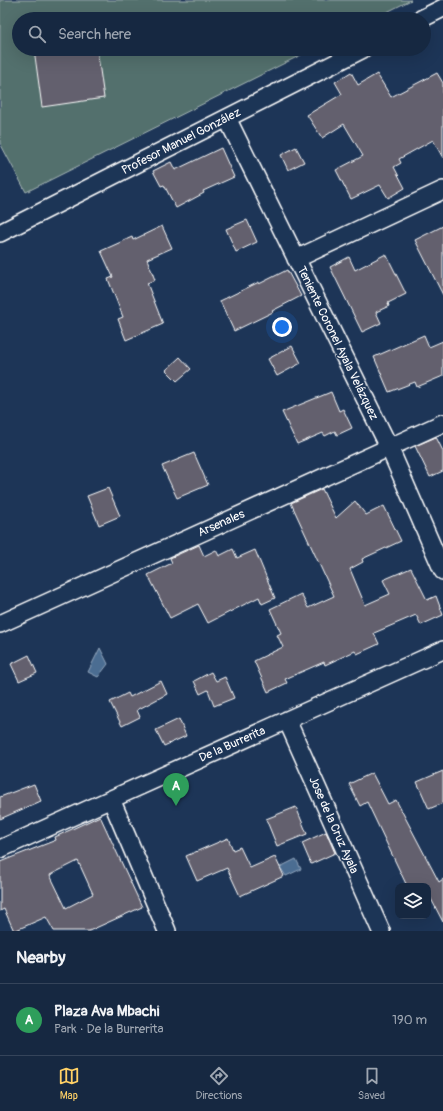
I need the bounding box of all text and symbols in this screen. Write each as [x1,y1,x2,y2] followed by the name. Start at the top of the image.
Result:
[12,12,431,56] search box
[26,23,48,45] icon: search
[58,25,131,44] text: Search here
[119,105,243,178] street label: Profesor Manuel González
[294,264,381,423] street label: Teniente Coronel Ayala Velázquez
[272,317,292,337] your location
[195,506,247,540] street label: Arsenales
[197,723,268,766] street label: De la Burrerita
[163,773,189,806] pin: A
[305,774,362,876] street label: Jose de la Cruz Ayala
[395,883,431,919] map controls
[395,883,431,919] button: layers
[16,947,65,968] text: Nearby
[54,1002,159,1021] text: Plaza Ava Mbachi
[25,1012,33,1028] text: A
[392,1012,427,1028] text: 190 m
[54,1021,164,1037] text: Park · De la Burrerita
[58,1065,80,1102] tab: Map
[196,1065,242,1102] tab: Directions
[358,1065,385,1102] tab: Saved

